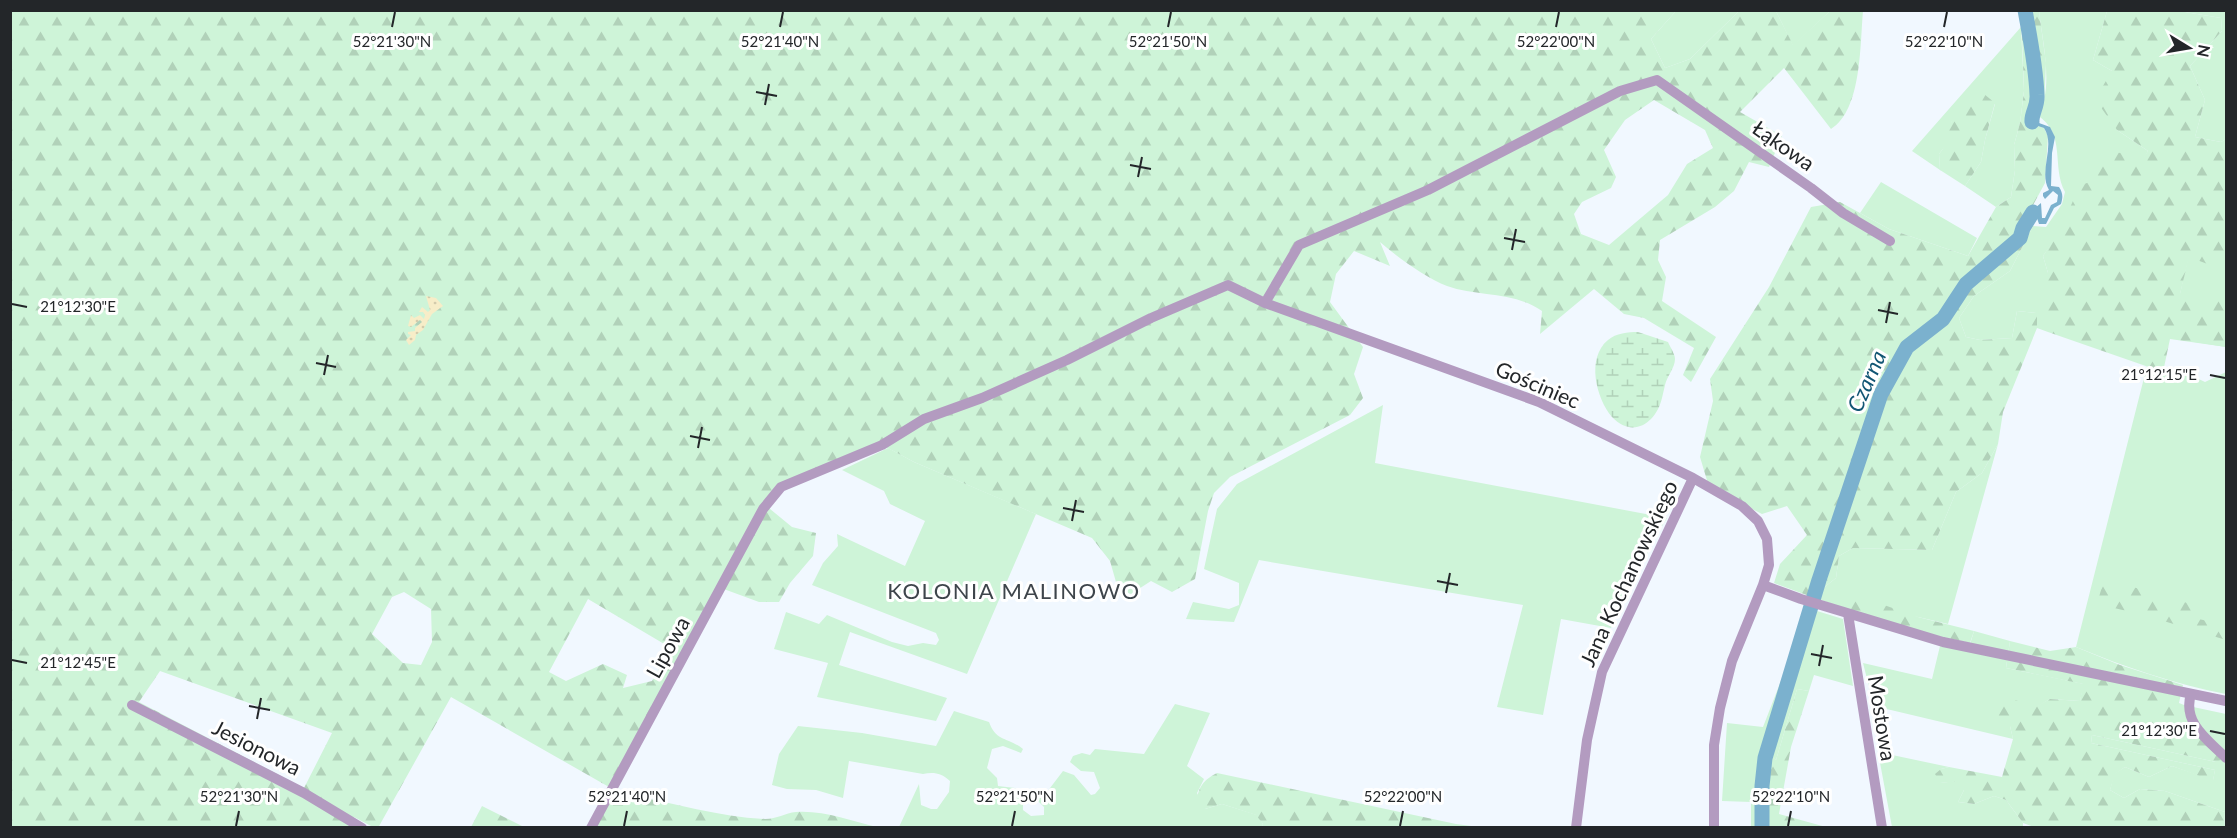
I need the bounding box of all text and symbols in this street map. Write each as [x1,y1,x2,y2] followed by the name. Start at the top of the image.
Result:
[2159,18,2219,78] north arrow
[353,32,431,50] text: 52°21'30"N
[741,32,819,50] text: 52°21'40"N
[1129,32,1207,50] text: 52°21'50"N
[1517,32,1595,50] text: 52°22'00"N
[1905,32,1983,50] text: 52°22'10"N
[2194,43,2215,59] text: N
[1748,115,1820,175] street label: Łąkowa
[40,297,116,315] text: 21°12'30"E
[1841,346,1891,416] water label: Czarna
[1492,355,1584,413] street label: Gościniec
[2121,365,2197,383] text: 21°12'15"E
[1574,476,1682,670] street label: Jana Kochanowskiego
[887,577,1141,604] district label: KOLONIA MALINOWO
[640,612,694,682] street label: Lipowa
[40,653,116,671] text: 21°12'45"E
[1864,673,1902,763] street label: Mostowa
[209,714,305,780] street label: Jesionowa
[2121,721,2197,739] text: 21°12'30"E
[200,787,278,805] text: 52°21'30"N
[588,787,666,805] text: 52°21'40"N
[976,787,1054,805] text: 52°21'50"N
[1364,787,1442,805] text: 52°22'00"N
[1752,787,1830,805] text: 52°22'10"N

